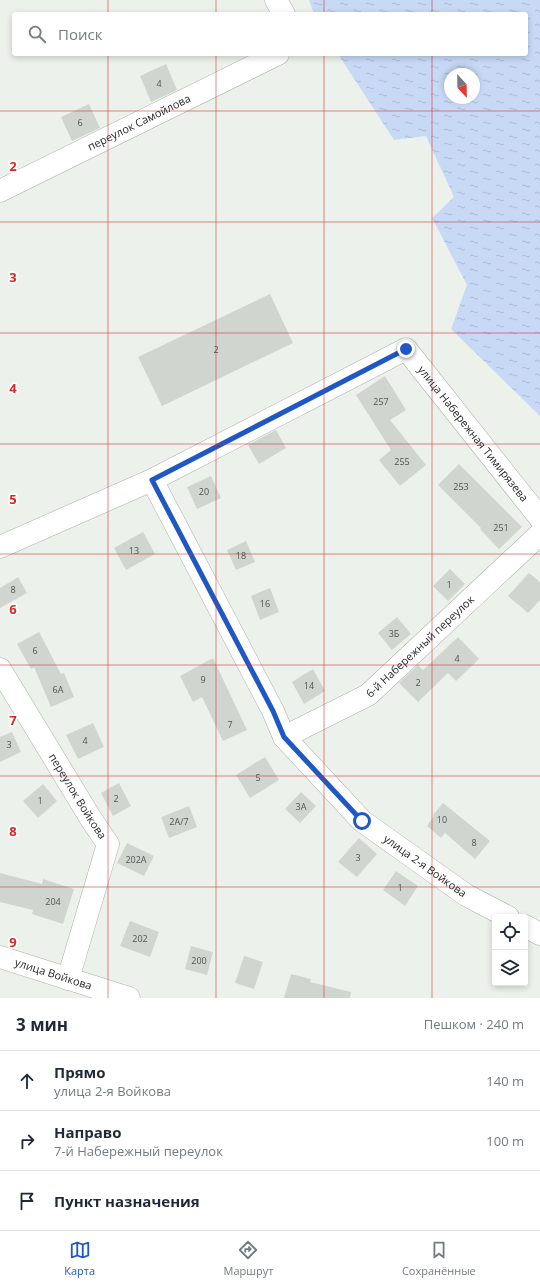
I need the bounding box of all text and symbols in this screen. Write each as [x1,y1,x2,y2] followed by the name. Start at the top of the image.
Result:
[12,12,528,56] search box
[26,23,48,45] icon: search
[58,24,102,44] text: Поиск
[444,68,480,104] north arrow
[156,77,162,90] house number: 4
[85,90,193,154] street label: переулок Самойлова
[77,116,83,129] house number: 6
[9,157,17,175] text: 2
[9,268,17,286] text: 3
[397,340,415,358] route end
[213,343,219,356] house number: 2
[415,362,532,505] street label: улица Набережная Тимирязева
[9,379,17,397] text: 4
[373,395,389,408] house number: 257
[394,455,410,468] house number: 255
[453,480,469,493] house number: 253
[199,485,209,498] house number: 20
[9,490,17,508] text: 5
[493,521,509,534] house number: 251
[129,544,139,557] house number: 13
[236,549,246,562] house number: 18
[446,578,452,591] house number: 1
[10,583,16,596] house number: 8
[362,591,477,700] street label: 6-й Набережный переулок
[260,597,270,610] house number: 16
[9,600,17,618] text: 6
[389,627,400,640] house number: 3Б
[32,644,38,657] house number: 6
[454,652,460,665] house number: 4
[200,673,206,686] house number: 9
[415,676,421,689] house number: 2
[304,679,314,692] house number: 14
[53,683,64,696] house number: 6А
[9,711,17,729] text: 7
[227,718,233,731] house number: 7
[82,734,88,747] house number: 4
[6,738,12,751] house number: 3
[46,750,110,842] street label: переулок Войкова
[255,771,261,784] house number: 5
[113,792,119,805] house number: 2
[37,794,43,807] house number: 1
[296,800,307,813] house number: 3А
[353,812,371,830] route start
[437,813,447,826] house number: 10
[169,815,189,828] house number: 2А/7
[9,822,17,840] text: 8
[381,831,470,900] street label: улица 2-я Войкова
[471,836,477,849] house number: 8
[355,851,361,864] house number: 3
[125,853,147,866] house number: 202А
[397,881,403,894] house number: 1
[45,895,61,908] house number: 204
[492,914,528,986] map controls
[492,914,528,950] button: locate
[132,932,148,945] house number: 202
[9,933,17,951] text: 9
[492,950,528,986] button: layers
[13,954,94,993] street label: улица Войкова
[191,954,207,967] house number: 200
[16,1013,68,1036] text: 3 мин
[424,1015,524,1033] text: Пешком · 240 m
[54,1062,106,1082] text: Прямо
[16,1070,38,1092] icon: ahead
[486,1072,524,1090] text: 140 m
[54,1082,171,1100] text: улица 2-я Войкова
[54,1122,122,1142] text: Направо
[16,1130,38,1152] icon: right
[486,1132,524,1150] text: 100 m
[54,1142,223,1160] text: 7-й Набережный переулок
[16,1190,38,1212] icon: arrive
[54,1191,200,1211] text: Пункт назначения
[64,1239,95,1278] tab: Карта
[224,1239,273,1278] tab: Маршрут
[402,1239,476,1278] tab: Сохранённые

